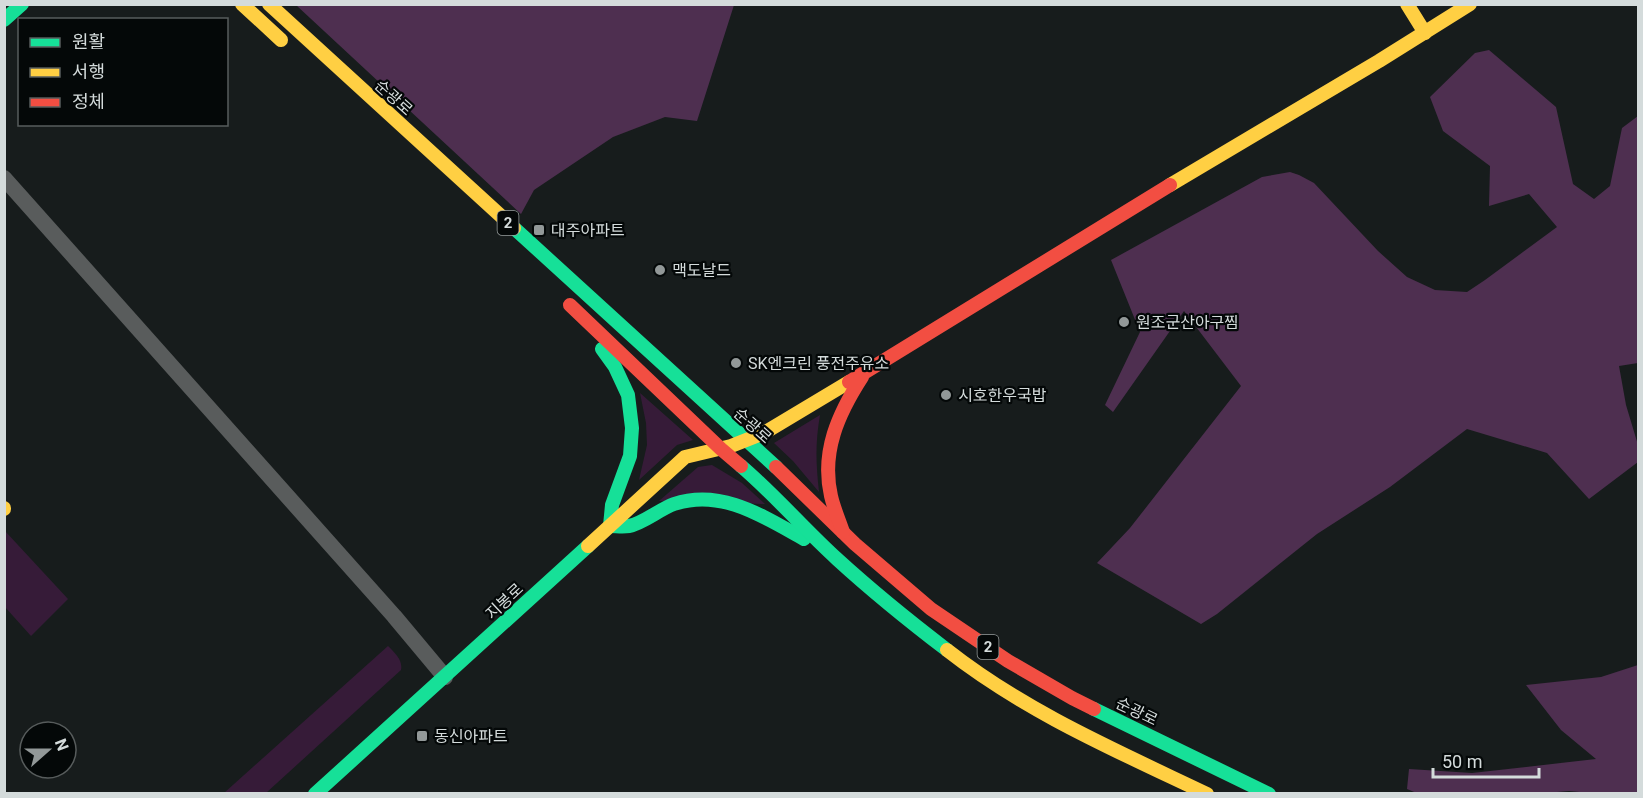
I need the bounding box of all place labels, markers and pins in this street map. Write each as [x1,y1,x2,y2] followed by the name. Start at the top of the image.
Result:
[551,221,625,240] place label: 대주아파트
[532,223,546,237] marker: 대주아파트
[672,261,731,280] place label: 맥도날드
[653,263,667,277] marker: 맥도날드
[1136,313,1239,332] place label: 원조군산아구찜
[1117,315,1131,329] marker: 원조군산아구찜
[748,354,889,373] place label: SK엔크린 풍전주유소
[729,356,743,370] marker: SK엔크린 풍전주유소
[958,386,1047,405] place label: 시호한우국밥
[939,388,953,402] marker: 시호한우국밥
[434,727,508,746] place label: 동신아파트
[415,729,429,743] marker: 동신아파트

